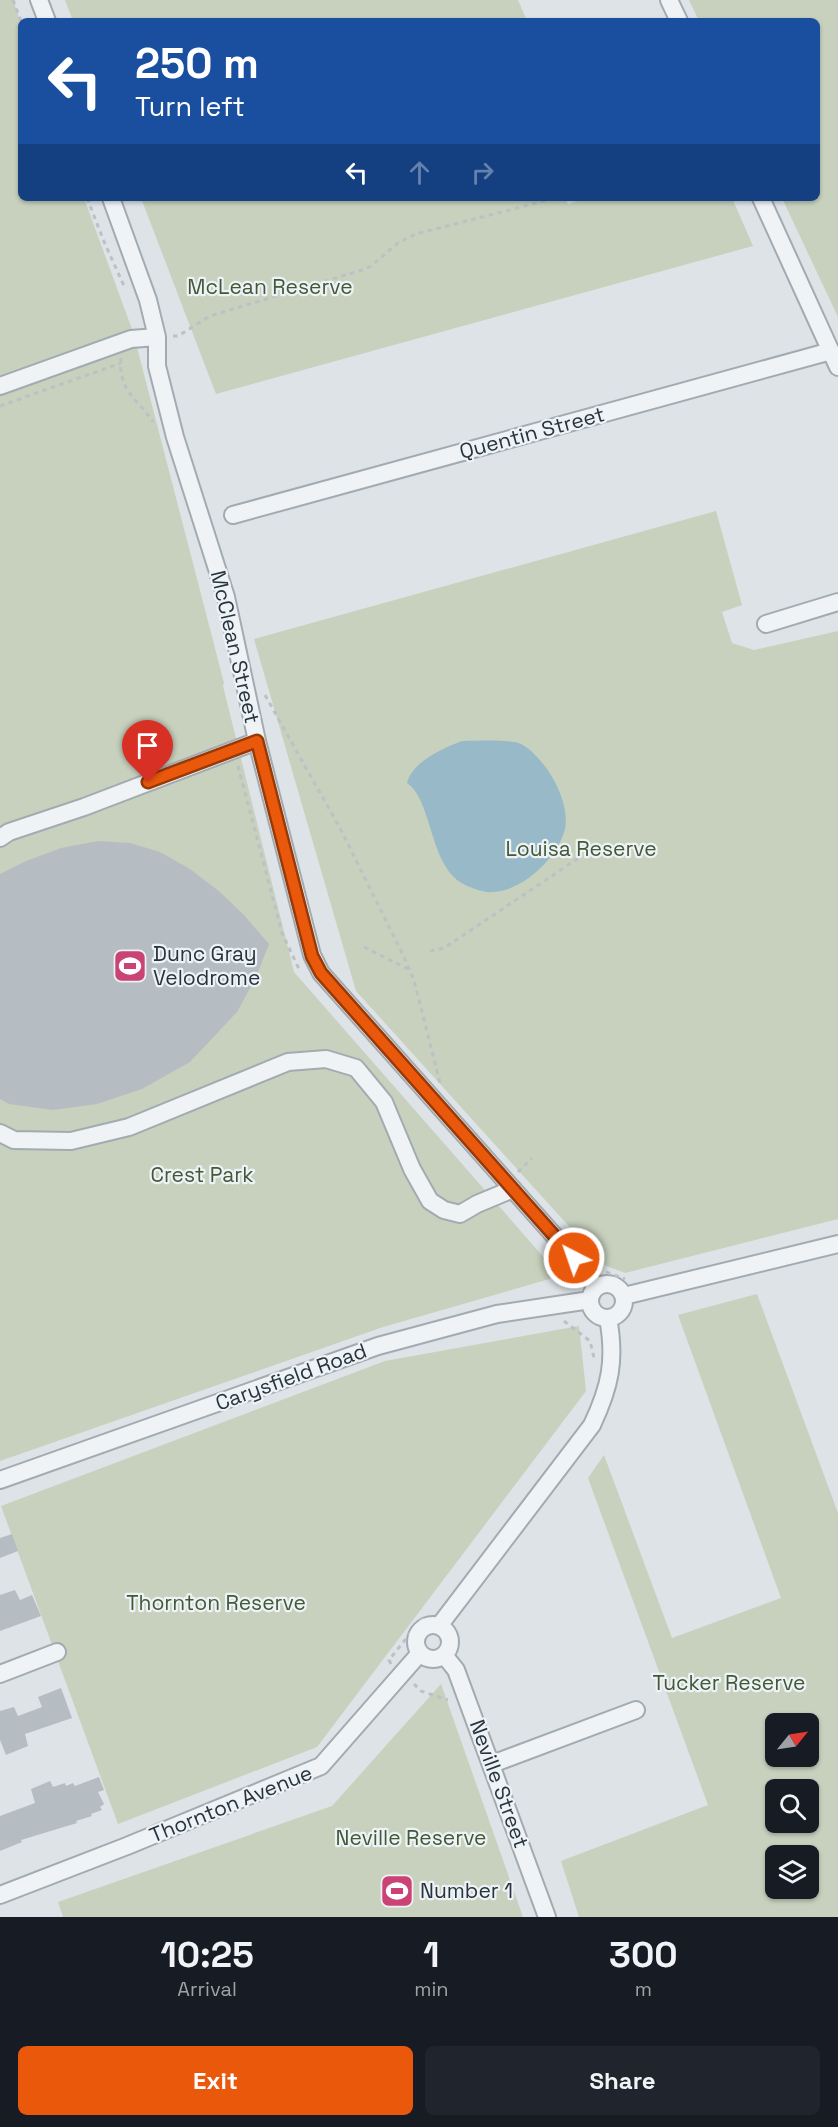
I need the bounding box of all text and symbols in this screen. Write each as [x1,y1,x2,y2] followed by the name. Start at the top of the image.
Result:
[135,37,259,90] text: 250 m
[36,42,114,120] icon: left
[135,89,245,124] text: Turn left
[340,156,373,189] icon: left
[403,156,436,189] icon: ahead
[466,156,499,189] icon: right
[187,273,353,300] park label: McLean Reserve
[456,400,607,465] street label: Quentin Street
[205,568,266,726] street label: McClean Street
[122,720,173,782] pin
[131,729,164,762] icon: arrive
[505,835,657,862] park label: Louisa Reserve
[153,940,260,991] place label: Dunc Gray Velodrome
[112,948,148,984] sports icon: Dunc Gray Velodrome
[150,1161,254,1188] park label: Crest Park
[542,1226,606,1290] position arrow
[211,1337,370,1416] street label: Carysfield Road
[126,1589,306,1616] park label: Thornton Reserve
[652,1669,806,1696] park label: Tucker Reserve
[765,1713,819,1767] north arrow
[765,1713,819,1899] map controls
[464,1716,535,1852] street label: Neville Street
[145,1759,316,1848] street label: Thornton Avenue
[765,1779,819,1833] button: search
[336,1824,486,1851] park label: Neville Reserve
[765,1845,819,1899] button: layers
[379,1873,415,1909] sports icon: Number 1
[420,1877,513,1904] place label: Number 1
[160,1932,254,1978] text: 10:25
[423,1932,440,1978] text: 1
[609,1932,678,1978] text: 300
[177,1976,237,2002] text: Arrival
[414,1976,449,2002] text: min
[635,1976,652,2002] text: m
[18,2046,413,2115] button: Exit
[425,2046,820,2115] button: Share

